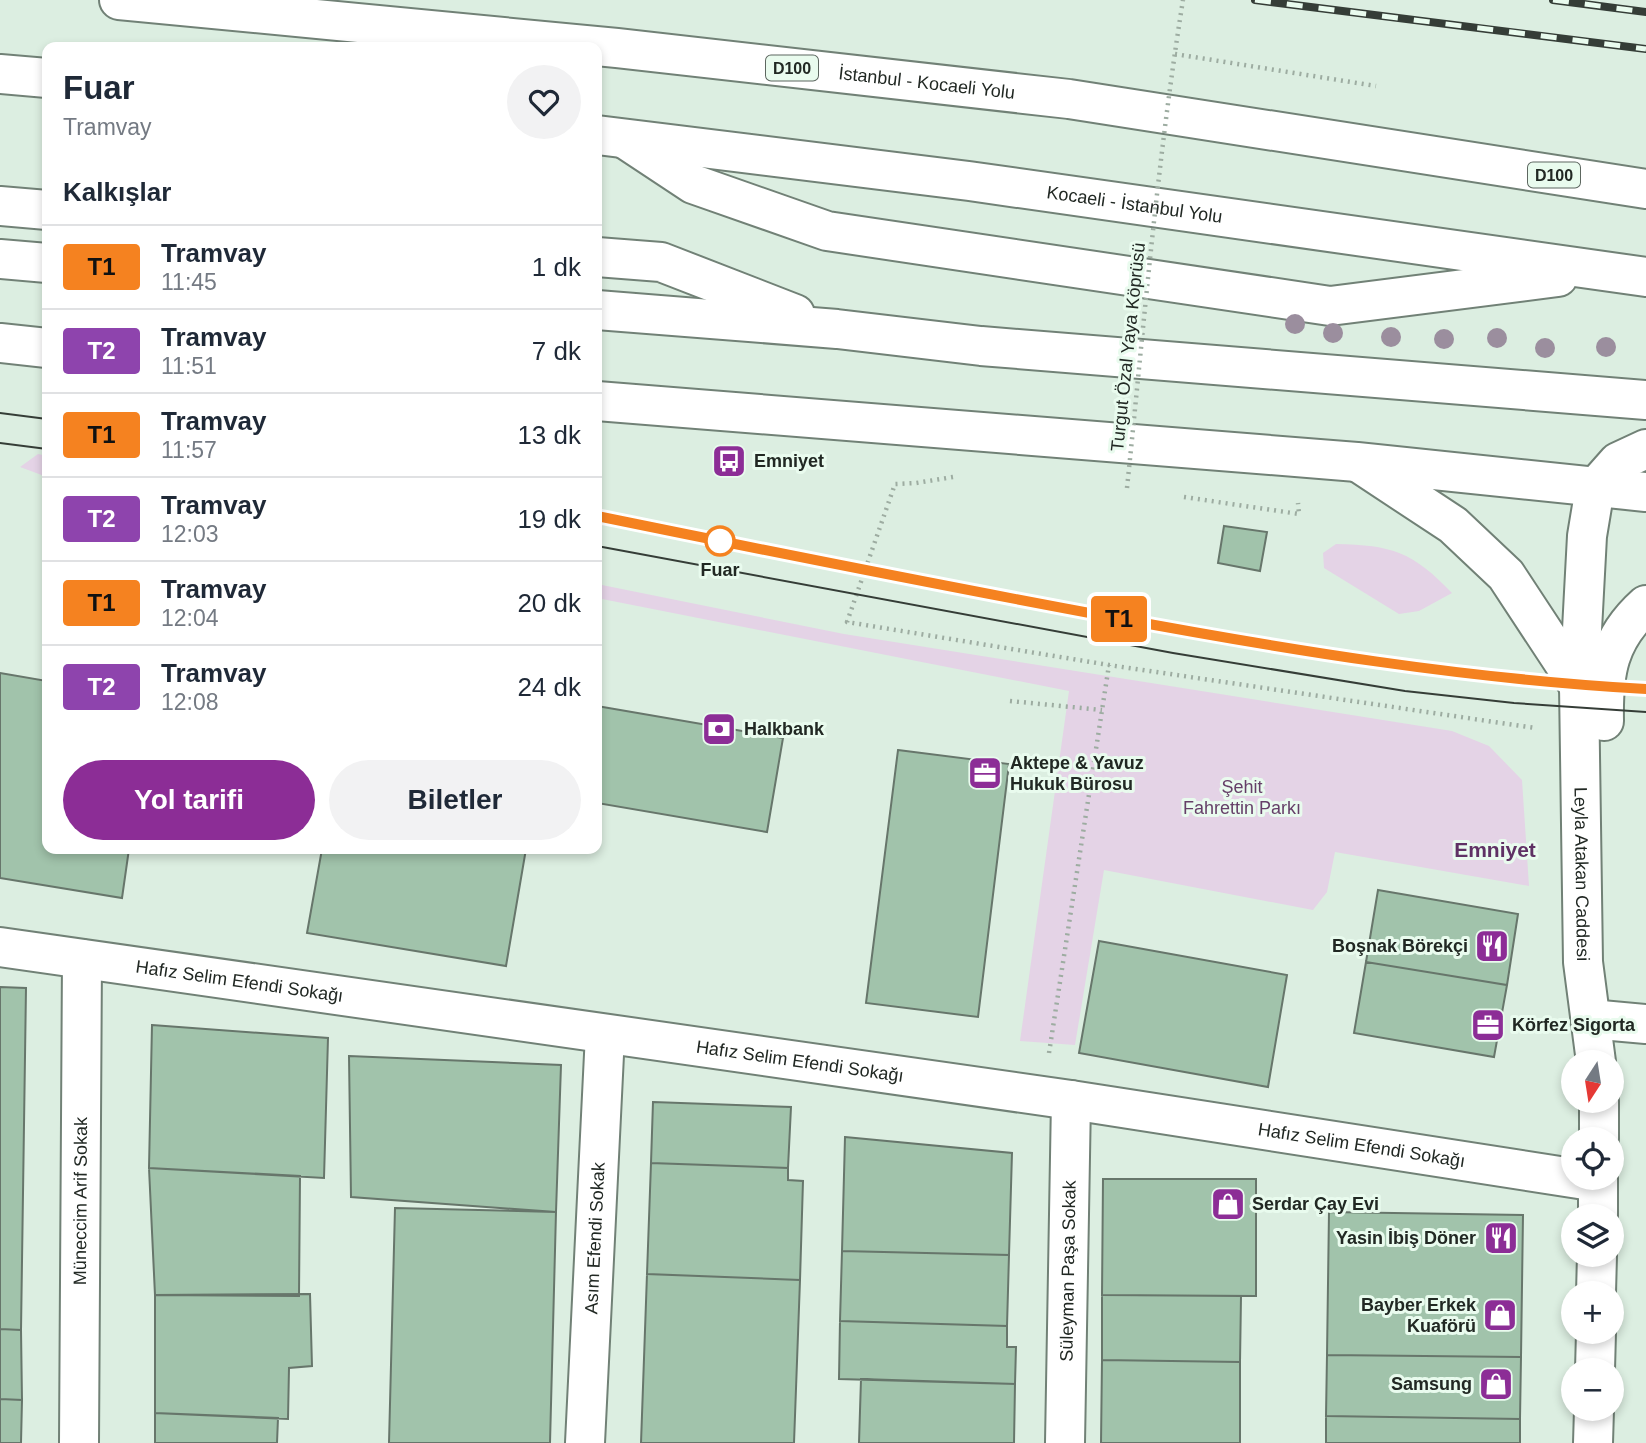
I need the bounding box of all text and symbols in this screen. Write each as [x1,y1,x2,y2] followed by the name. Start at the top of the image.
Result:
[766,55,818,80] road number: D100
[838,63,1016,103] street label: İstanbul - Kocaeli Yolu
[507,65,581,139] button: heart
[63,69,135,106] text: Fuar
[63,114,152,140] text: Tramvay
[1528,162,1580,188] road number: D100
[63,177,171,207] text: Kalkışlar
[1045,182,1224,227] street label: Kocaeli - İstanbul Yolu
[161,238,267,268] text: Tramvay
[1107,242,1149,452] street label: Turgut Özal Yaya Köprüsü
[532,252,581,282] text: 1 dk
[87,253,116,280] text: T1
[161,269,217,295] text: 11:45
[161,322,267,352] text: Tramvay
[532,336,581,366] text: 7 dk
[87,337,116,364] text: T2
[161,353,217,379] text: 11:51
[161,406,267,436] text: Tramvay
[517,420,581,450] text: 13 dk
[87,421,116,448] text: T1
[161,437,217,463] text: 11:57
[710,442,748,480] bus stop icon: Emniyet
[754,451,824,471] place label: Emniyet
[161,490,267,520] text: Tramvay
[517,504,581,534] text: 19 dk
[87,505,116,532] text: T2
[161,521,219,547] text: 12:03
[705,526,735,556] marker: Fuar
[700,560,740,580] place label: Fuar
[161,574,267,604] text: Tramvay
[517,588,581,618] text: 20 dk
[87,589,116,616] text: T1
[1088,596,1150,642] line badge: T1
[161,605,219,631] text: 12:04
[1105,605,1133,632] text: T1
[161,658,267,688] text: Tramvay
[517,672,581,702] text: 24 dk
[87,673,116,700] text: T2
[161,689,219,715] text: 12:08
[700,710,738,748] bank icon: Halkbank
[744,719,825,739] place label: Halkbank
[1010,753,1144,794] place label: Aktepe & Yavuz Hukuk Bürosu
[966,754,1004,792] office icon: Aktepe & Yavuz Hukuk Bürosu
[63,760,315,840] button: Yol tarifi
[329,760,581,840] button: Biletler
[1183,777,1301,818] park label: Şehit Fahrettin Parkı
[1570,787,1593,961] street label: Leyla Atakan Caddesi
[1454,838,1536,861] district label: Emniyet
[1473,927,1511,965] restaurant icon: Boşnak Börekçi
[1332,936,1468,956] place label: Boşnak Börekçi
[135,957,345,1006] street label: Hafız Selim Efendi Sokağı
[1469,1006,1507,1044] office icon: Körfez Sigorta
[1512,1015,1636,1035] place label: Körfez Sigorta
[695,1037,905,1086] street label: Hafız Selim Efendi Sokağı
[1561,1050,1624,1113] north arrow
[1561,1050,1624,1421] map controls
[70,1116,91,1285] street label: Müneccim Arif Sokak
[1257,1119,1467,1171] street label: Hafız Selim Efendi Sokağı
[1561,1127,1624,1190] button: locate
[581,1161,609,1315] street label: Asım Efendi Sokak
[1056,1179,1080,1362] street label: Süleyman Paşa Sokak
[1209,1185,1247,1223] shop icon: Serdar Çay Evi
[1252,1194,1379,1214] place label: Serdar Çay Evi
[1561,1204,1624,1267] button: layers
[1482,1219,1520,1257] restaurant icon: Yasin İbiş Döner
[1336,1228,1476,1248] place label: Yasin İbiş Döner
[1561,1281,1624,1344] button: +
[1361,1295,1477,1336] place label: Bayber Erkek Kuaförü
[1481,1296,1519,1334] shop icon: Bayber Erkek Kuaförü
[1561,1358,1624,1421] button: −
[1477,1365,1515,1403] shop icon: Samsung
[1391,1374,1472,1394] place label: Samsung

